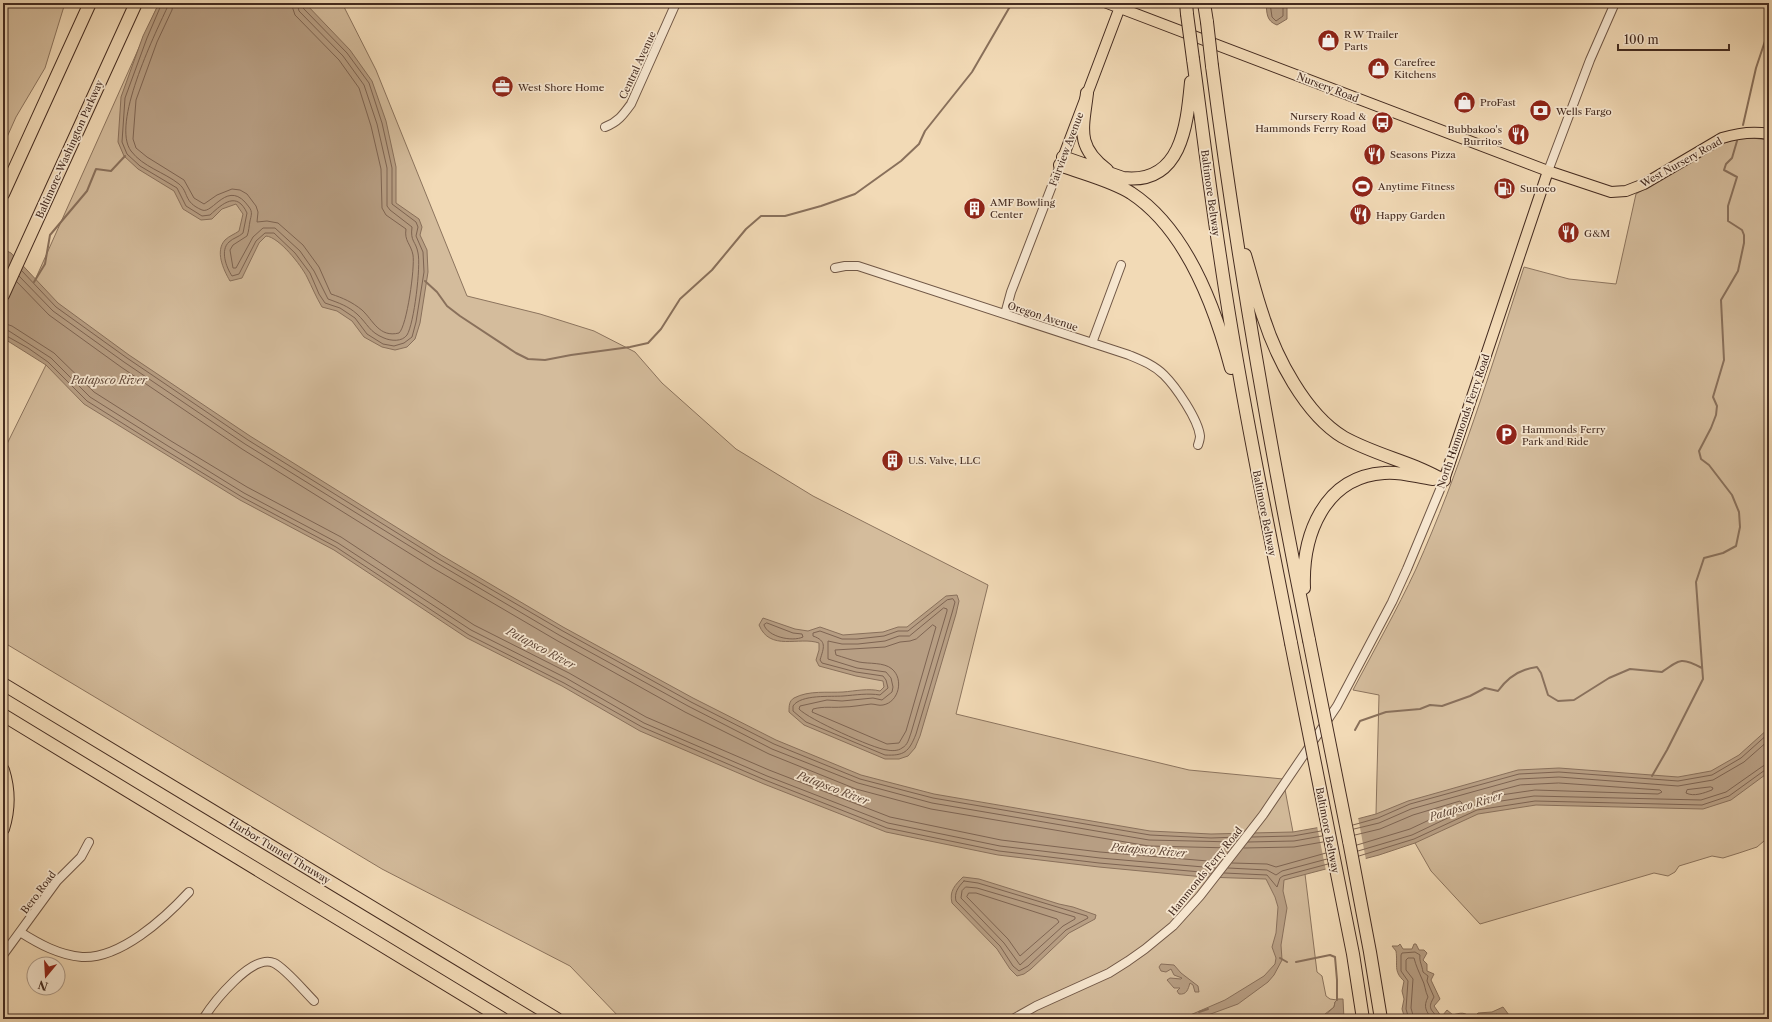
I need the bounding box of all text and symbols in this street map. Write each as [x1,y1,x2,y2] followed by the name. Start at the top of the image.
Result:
[1618,26,1729,52] scale bar
[1316,27,1342,53] shop icon: R W Trailer Parts
[1344,28,1399,53] place label: R W Trailer Parts
[616,29,659,101] street label: Central Avenue
[1624,32,1659,47] text: 100 m
[1365,55,1391,81] shop icon: Carefree Kitchens
[1394,56,1436,81] place label: Carefree Kitchens
[1295,70,1361,105] street label: Nursery Road
[490,74,516,100] office icon: West Shore Home
[33,78,106,220] street label: Baltimore-Washington Parkway
[517,81,605,94] place label: West Shore Home
[1451,89,1477,115] shop icon: ProFast
[1480,96,1516,109] place label: ProFast
[1528,98,1554,124] bank icon: Wells Fargo
[1555,105,1612,118] place label: Wells Fargo
[1369,109,1395,135] bus stop icon: Nursery Road & Hammonds Ferry Road
[1046,110,1087,188] street label: Fairview Avenue
[1255,110,1366,135] place label: Nursery Road & Hammonds Ferry Road
[1505,122,1531,148] restaurant icon: Bubbakoo's Burritos
[1448,123,1502,148] place label: Bubbakoo's Burritos
[1637,135,1724,191] street label: West Nursery Road
[1361,141,1387,167] restaurant icon: Seasons Pizza
[1390,148,1457,161] place label: Seasons Pizza
[1198,149,1223,238] street label: Baltimore Beltway
[1350,173,1376,199] sports icon: Anytime Fitness
[1491,175,1517,201] fuel station icon: Sunoco
[1377,180,1455,193] place label: Anytime Fitness
[1520,182,1556,195] place label: Sunoco
[961,195,987,221] building icon: AMF Bowling Center
[989,196,1056,221] place label: AMF Bowling Center
[1348,202,1374,228] restaurant icon: Happy Garden
[1376,209,1446,222] place label: Happy Garden
[1555,220,1581,246] restaurant icon: G&M
[1584,227,1610,240] place label: G&M
[1006,299,1080,334] street label: Oregon Avenue
[1434,352,1493,490] street label: North Hammonds Ferry Road
[70,373,148,387] water label: Patapsco River
[1493,422,1519,448] parking icon: Hammonds Ferry Park and Ride
[1522,423,1606,448] place label: Hammonds Ferry Park and Ride
[879,447,905,473] building icon: U.S. Valve, LLC
[908,454,981,467] place label: U.S. Valve, LLC
[1250,469,1279,558] street label: Baltimore Beltway
[503,624,579,672] water label: Patapsco River
[794,768,872,808] water label: Patapsco River
[1313,786,1342,875] street label: Baltimore Beltway
[1427,788,1505,824] water label: Patapsco River
[227,816,333,887] street label: Harbor Tunnel Thruway
[1166,824,1245,918] street label: Hammonds Ferry Road
[1110,840,1188,860] water label: Patapsco River
[18,868,59,916] street label: Bero Road
[26,956,66,996] north arrow
[36,977,50,994] text: N

